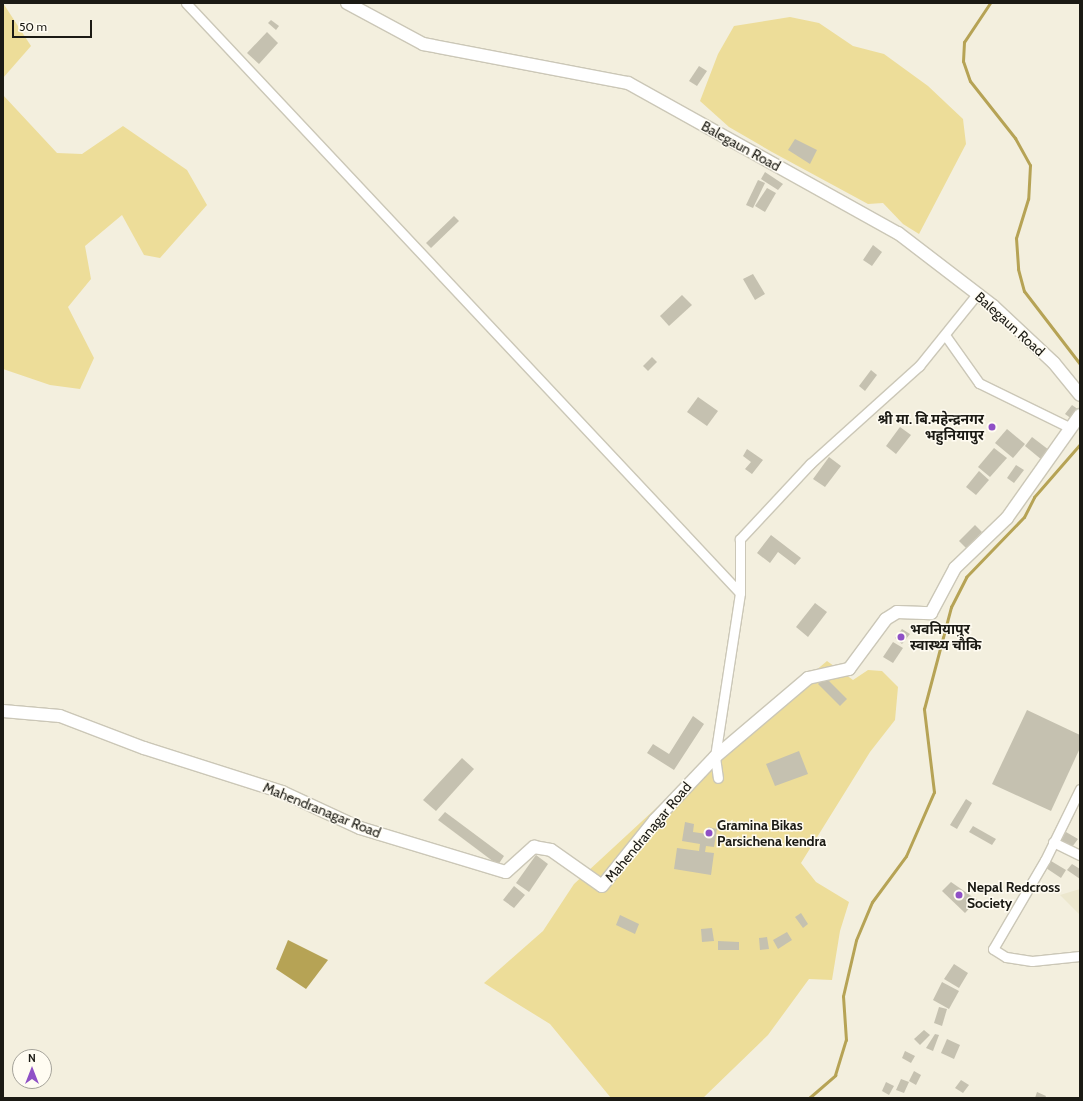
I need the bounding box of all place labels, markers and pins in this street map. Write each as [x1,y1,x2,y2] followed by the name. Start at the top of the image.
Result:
[877,411,984,444] place label: श्री मा. बि.महेन्द्रनगर भहुनियापुर
[987,422,997,432] marker: श्री मा. बि.महेन्द्रनगर भहुनियापुर
[910,621,981,654] place label: भवनियापुर स्वास्थ्य चाैकि
[895,631,907,643] marker: भवनियापुर स्वास्थ्य चाैकि
[717,817,826,850] place label: Gramina Bikas Parsichena kendra
[704,828,714,838] marker: Gramina Bikas Parsichena kendra
[967,879,1060,912] place label: Nepal Redcross Society
[954,890,964,900] marker: Nepal Redcross Society

